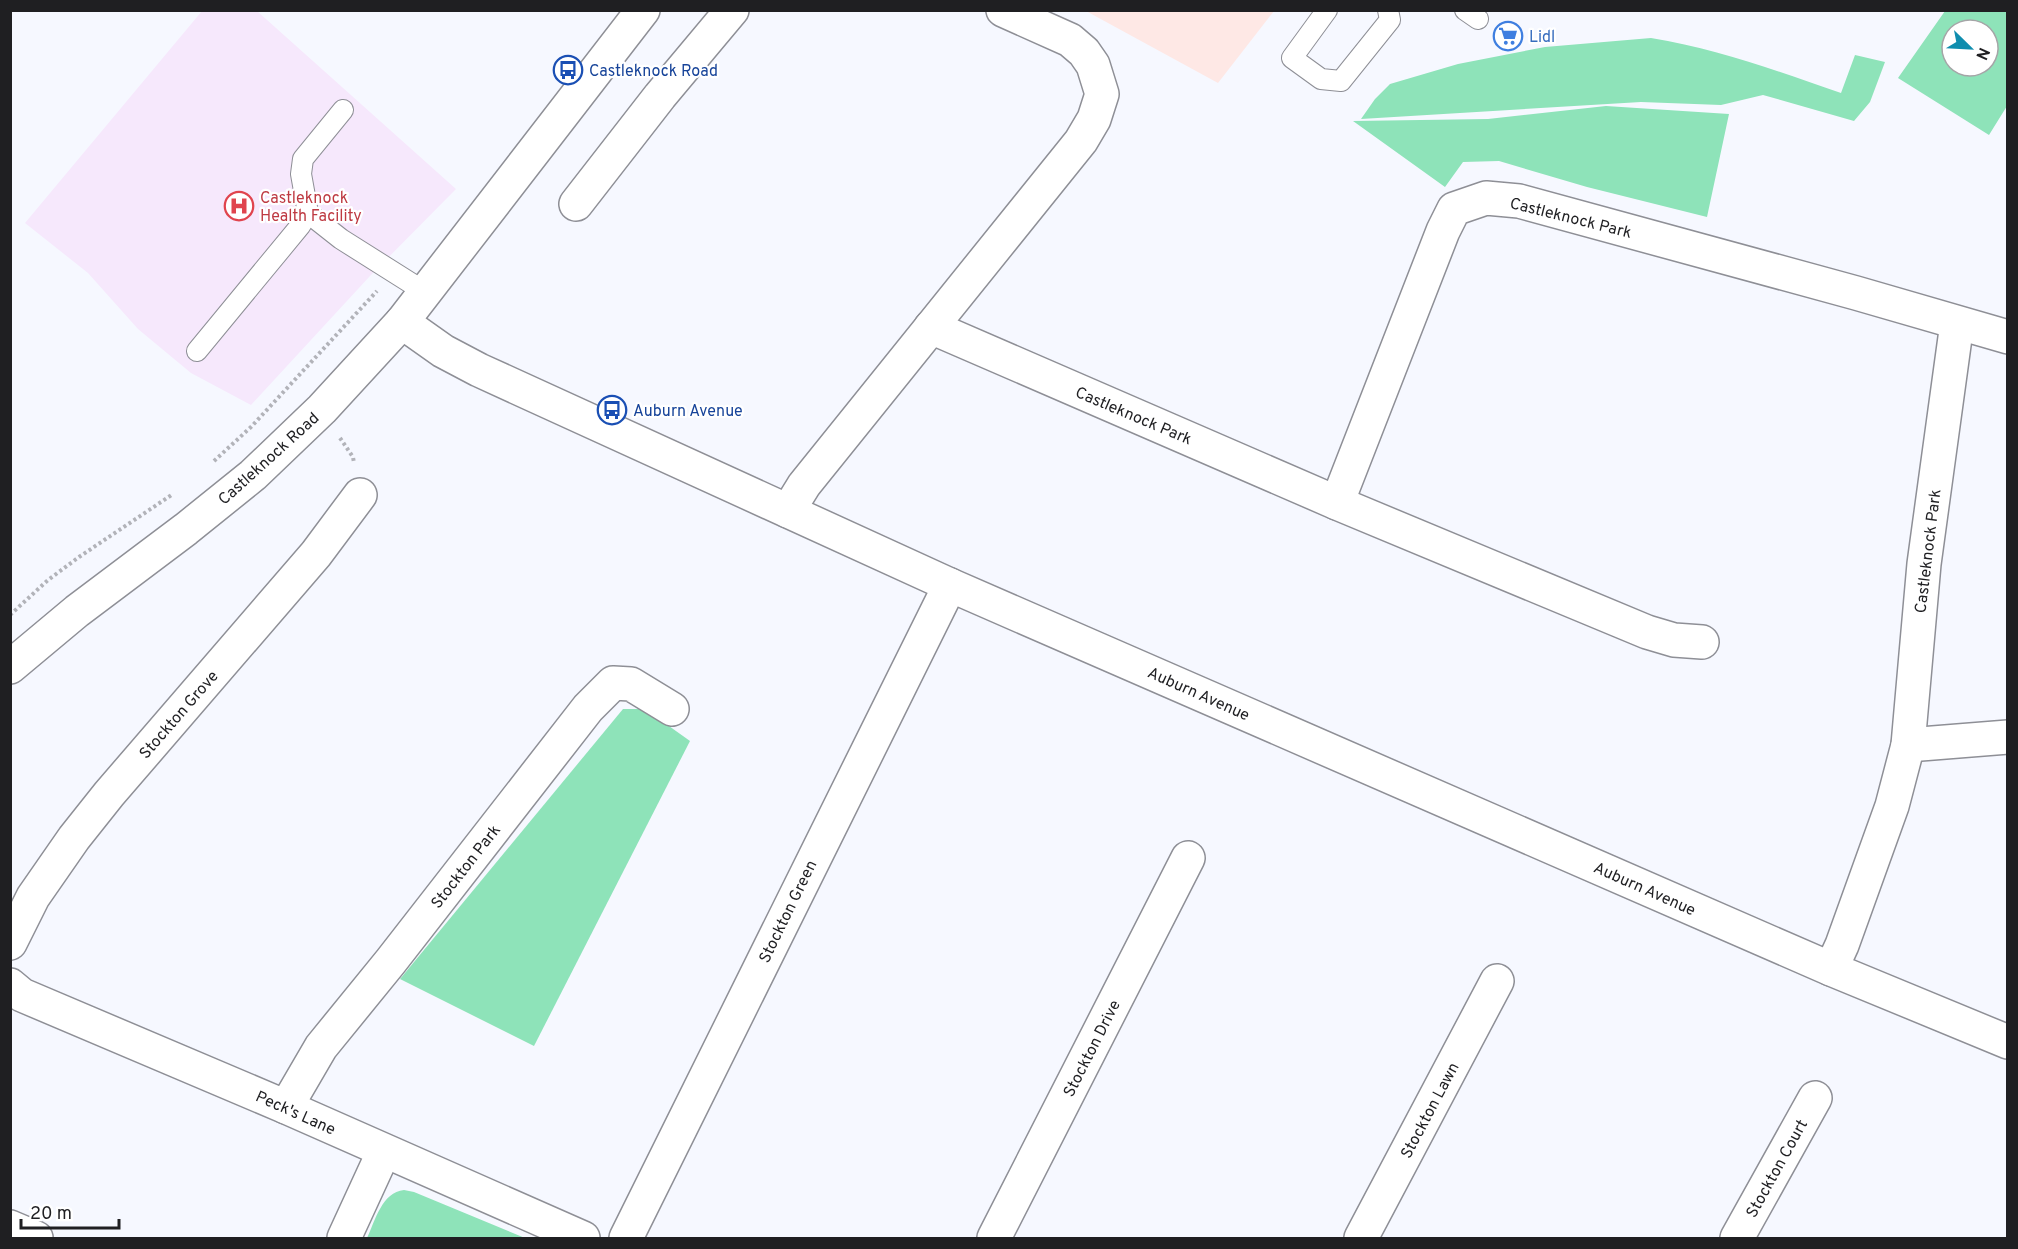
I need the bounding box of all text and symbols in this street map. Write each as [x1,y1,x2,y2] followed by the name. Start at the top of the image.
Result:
[1940,18,2000,78] north arrow
[1492,20,1524,52] supermarket icon: Lidl
[1529,28,1555,48] place label: Lidl
[1970,44,1993,63] text: N
[552,54,584,86] bus stop icon: Castleknock Road
[589,62,718,82] place label: Castleknock Road
[260,189,362,227] place label: Castleknock Health Facility
[223,190,255,222] hospital icon: Castleknock Health Facility
[1507,194,1634,244] street label: Castleknock Park
[1072,383,1195,450] street label: Castleknock Park
[596,394,628,426] bus stop icon: Auburn Avenue
[633,402,743,422] place label: Auburn Avenue
[215,409,324,510] street label: Castleknock Road
[1911,488,1947,614] street label: Castleknock Park
[1144,663,1252,726] street label: Auburn Avenue
[136,667,223,764] street label: Stockton Grove
[427,821,506,913] street label: Stockton Park
[755,857,822,967] street label: Stockton Green
[1590,858,1698,921] street label: Auburn Avenue
[1060,997,1126,1101] street label: Stockton Drive
[1397,1059,1464,1162] street label: Stockton Lawn
[252,1087,338,1140] street label: Peck's Lane
[1743,1116,1813,1222] street label: Stockton Court
[21,1192,118,1230] scale bar
[30,1203,72,1226] text: 20 m

